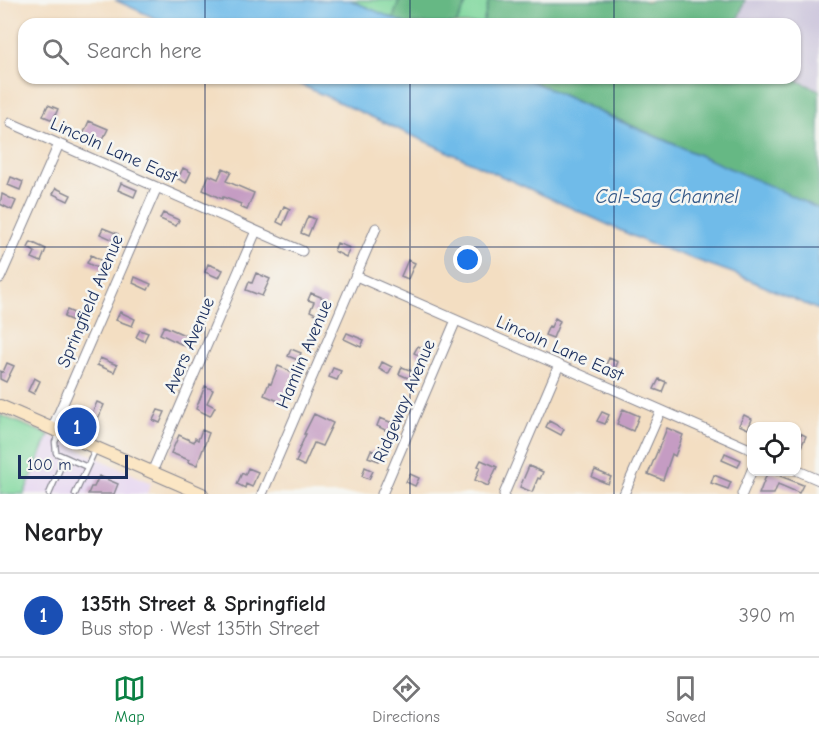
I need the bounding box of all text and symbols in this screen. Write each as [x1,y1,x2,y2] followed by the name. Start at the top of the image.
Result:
[18,18,801,84] search box
[39,35,72,68] icon: search
[87,38,202,64] text: Search here
[47,113,181,188] street label: Lincoln Lane East
[595,185,739,208] water label: Cal-Sag Channel
[53,231,128,371] street label: Springfield Avenue
[453,245,482,274] your location
[160,294,219,396] street label: Avers Avenue
[272,297,337,412] street label: Hamlin Avenue
[493,311,627,386] street label: Lincoln Lane East
[369,337,440,466] street label: Ridgeway Avenue
[58,404,97,450] pin: 1
[747,422,801,476] map controls
[747,422,801,476] button: locate
[18,452,128,480] scale bar
[27,456,71,474] text: 100 m
[24,518,103,548] text: Nearby
[81,591,326,617] text: 135th Street & Springfield
[40,604,47,627] text: 1
[739,604,795,627] text: 390 m
[81,617,319,640] text: Bus stop · West 135th Street
[113,672,146,726] tab: Map
[372,672,440,726] tab: Directions
[666,672,706,726] tab: Saved

